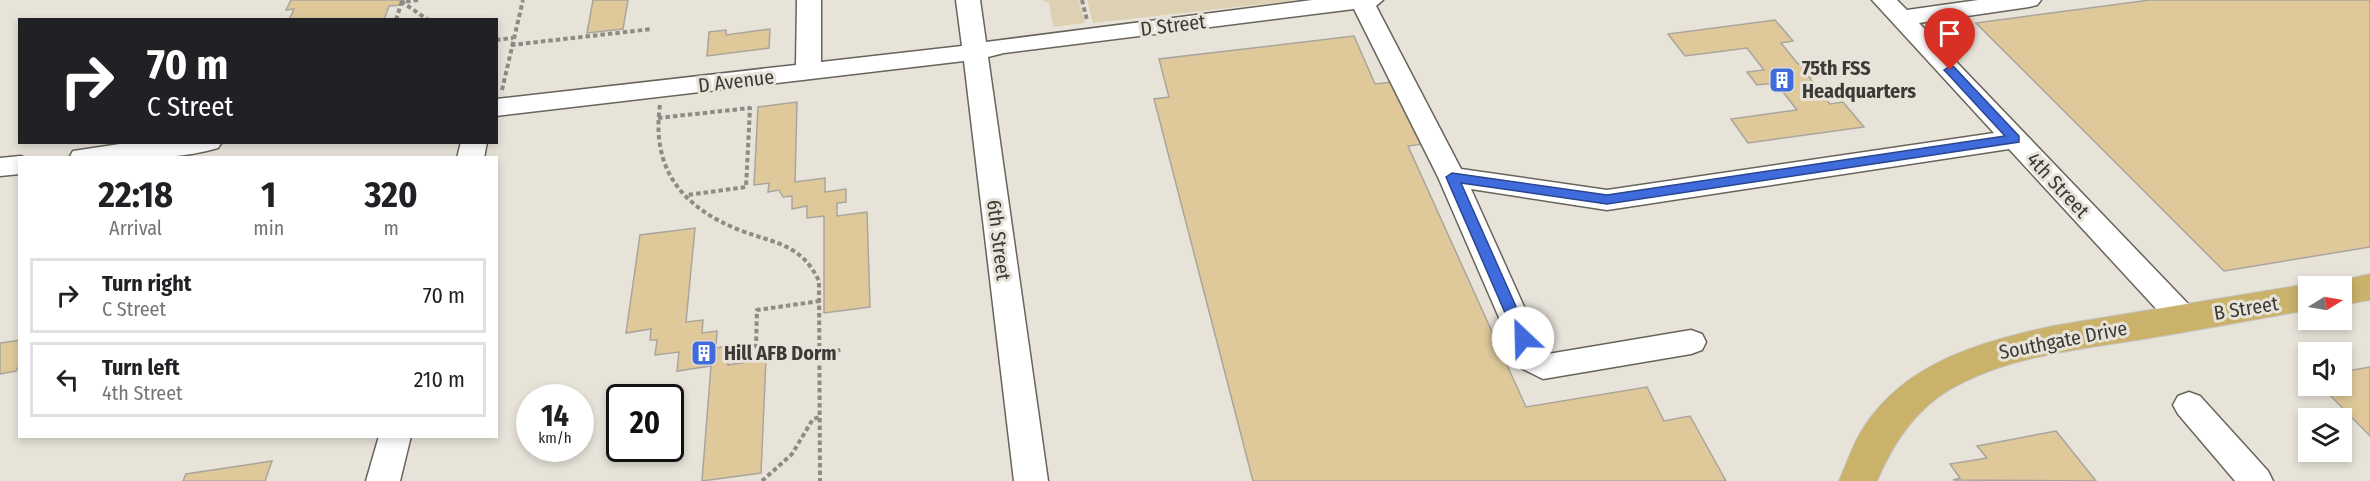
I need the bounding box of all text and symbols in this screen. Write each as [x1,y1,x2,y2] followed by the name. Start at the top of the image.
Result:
[1924,8,1975,70] pin
[1139,9,1207,41] street label: D Street
[1933,17,1966,50] icon: arrive
[147,40,228,90] text: 70 m
[48,42,126,120] icon: right
[1802,56,1916,103] place label: 75th FSS Headquarters
[697,64,775,98] street label: D Avenue
[1767,65,1797,95] building icon: 75th FSS Headquarters
[147,91,233,123] text: C Street
[2022,147,2095,223] street label: 4th Street
[98,173,173,217] text: 22:18
[261,173,276,217] text: 1
[365,173,418,217] text: 320
[982,198,1016,282] street label: 6th Street
[109,216,162,240] text: Arrival
[253,216,284,240] text: min
[383,216,399,240] text: m
[102,270,191,297] text: Turn right
[2298,276,2352,330] north arrow
[2298,276,2352,462] map controls
[51,279,84,312] icon: right
[423,282,465,309] text: 70 m
[2212,291,2280,325] street label: B Street
[102,297,166,321] text: C Street
[1491,306,1555,370] position arrow
[1997,316,2129,364] street label: Southgate Drive
[689,338,719,368] building icon: Hill AFB Dorm
[724,341,836,365] place label: Hill AFB Dorm
[2298,342,2352,396] button: sound
[102,354,180,381] text: Turn left
[51,363,84,396] icon: left
[414,366,465,393] text: 210 m
[102,381,183,405] text: 4th Street
[606,384,684,462] speed limit sign: 20
[541,398,569,434] text: 14
[2298,408,2352,462] button: layers
[538,429,572,447] text: km/h

